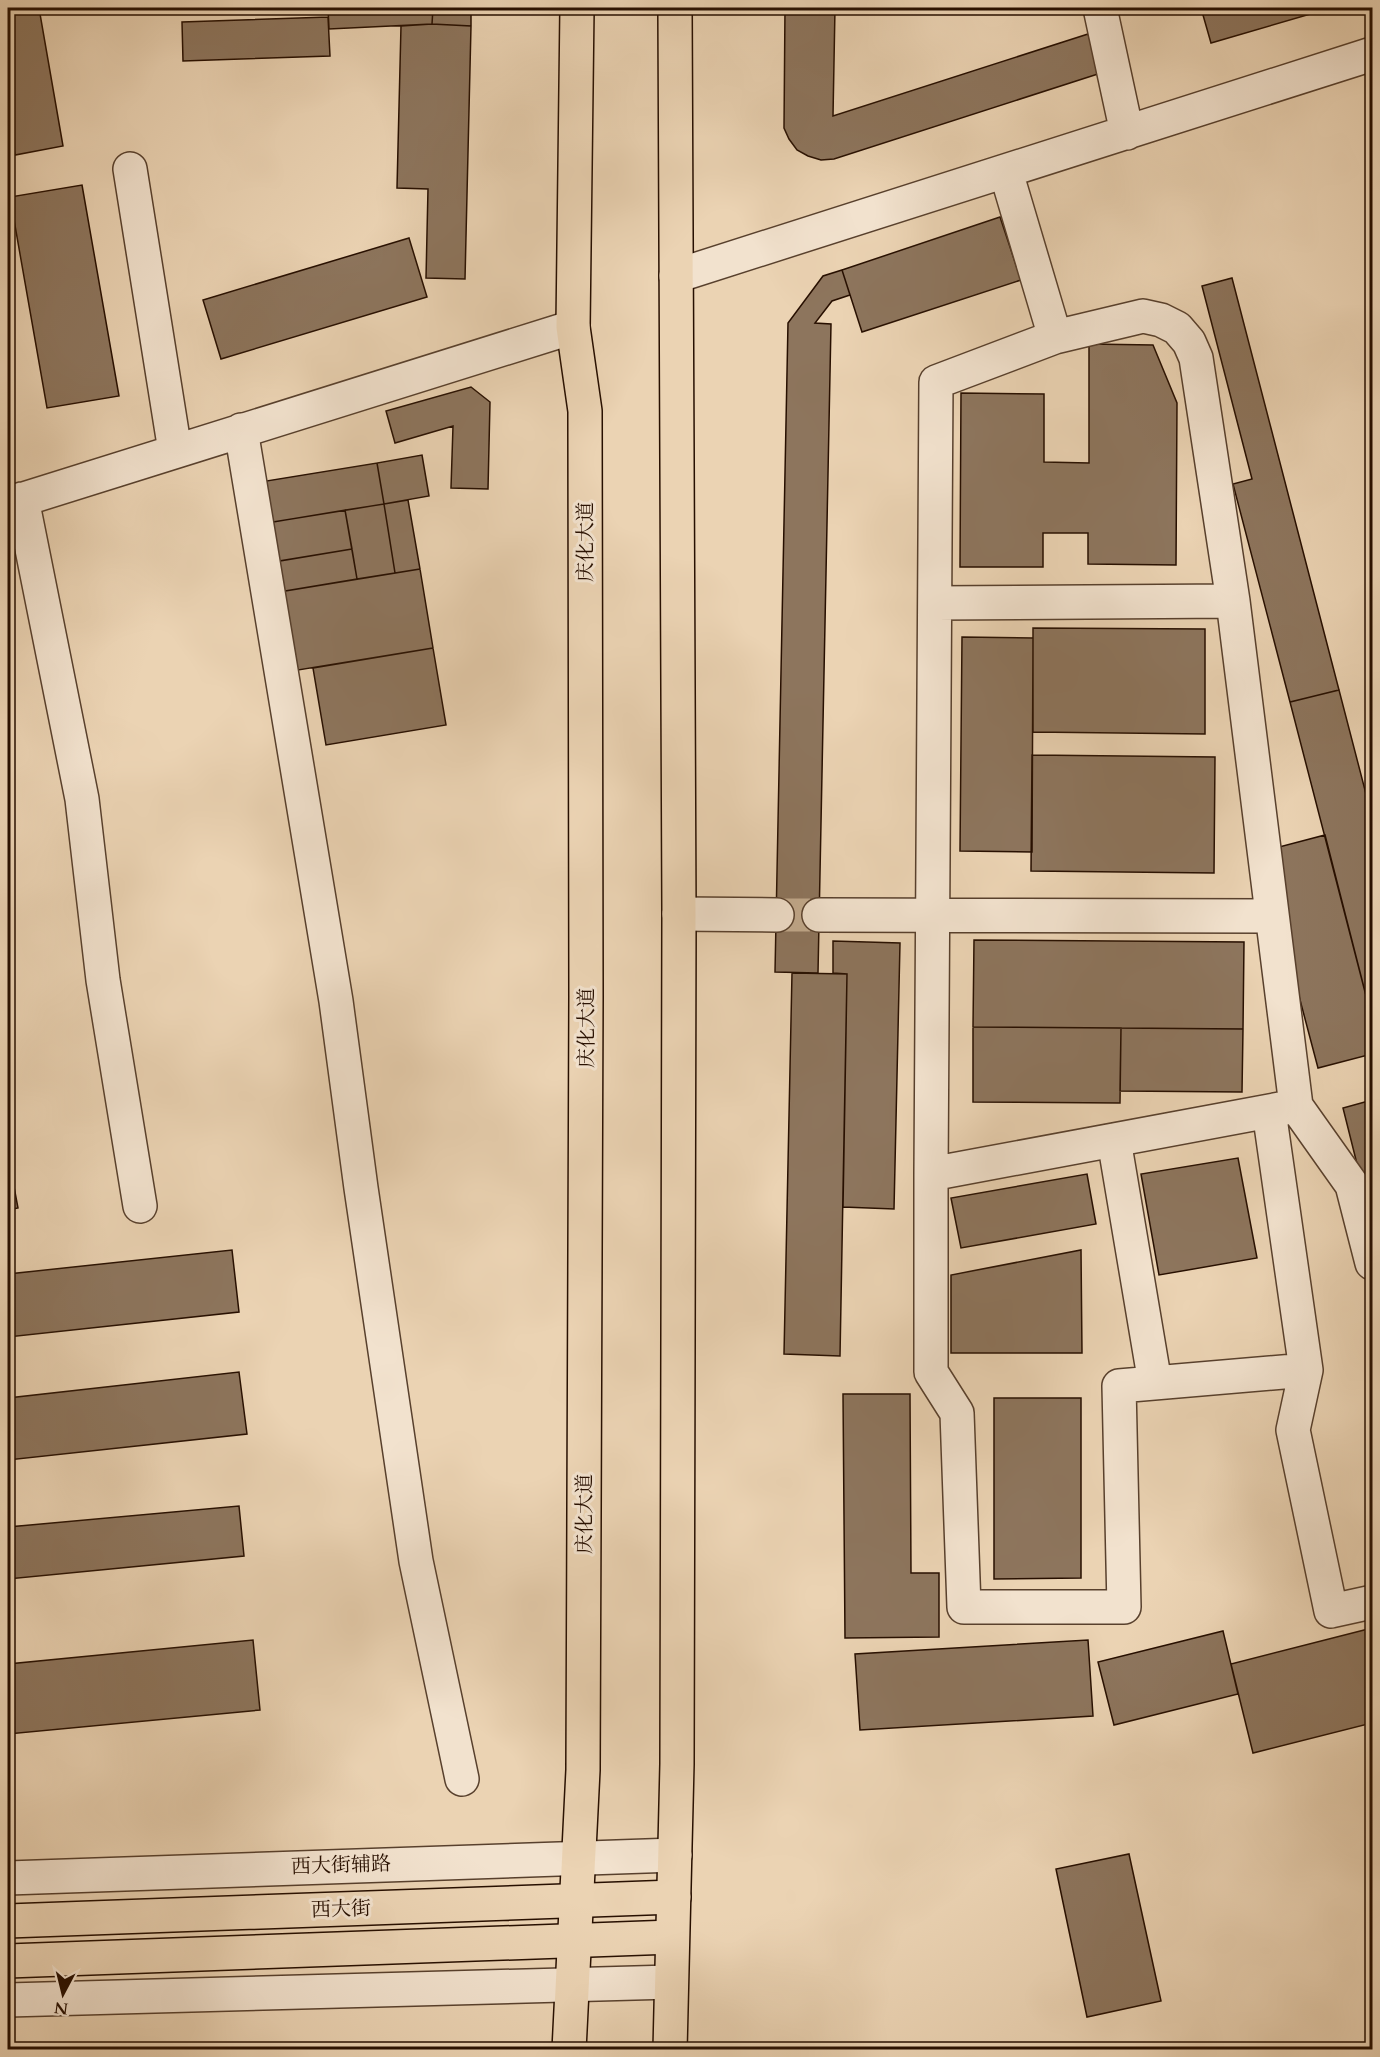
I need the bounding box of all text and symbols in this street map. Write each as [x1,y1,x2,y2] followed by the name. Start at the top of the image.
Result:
[572,502,599,582] street label: 庆化大道
[573,988,600,1068] street label: 庆化大道
[571,1474,598,1554] street label: 庆化大道
[291,1850,391,1880] street label: 西大街辅路
[311,1894,371,1924] street label: 西大街
[33,1964,93,2024] north arrow
[53,1996,70,2020] text: N

